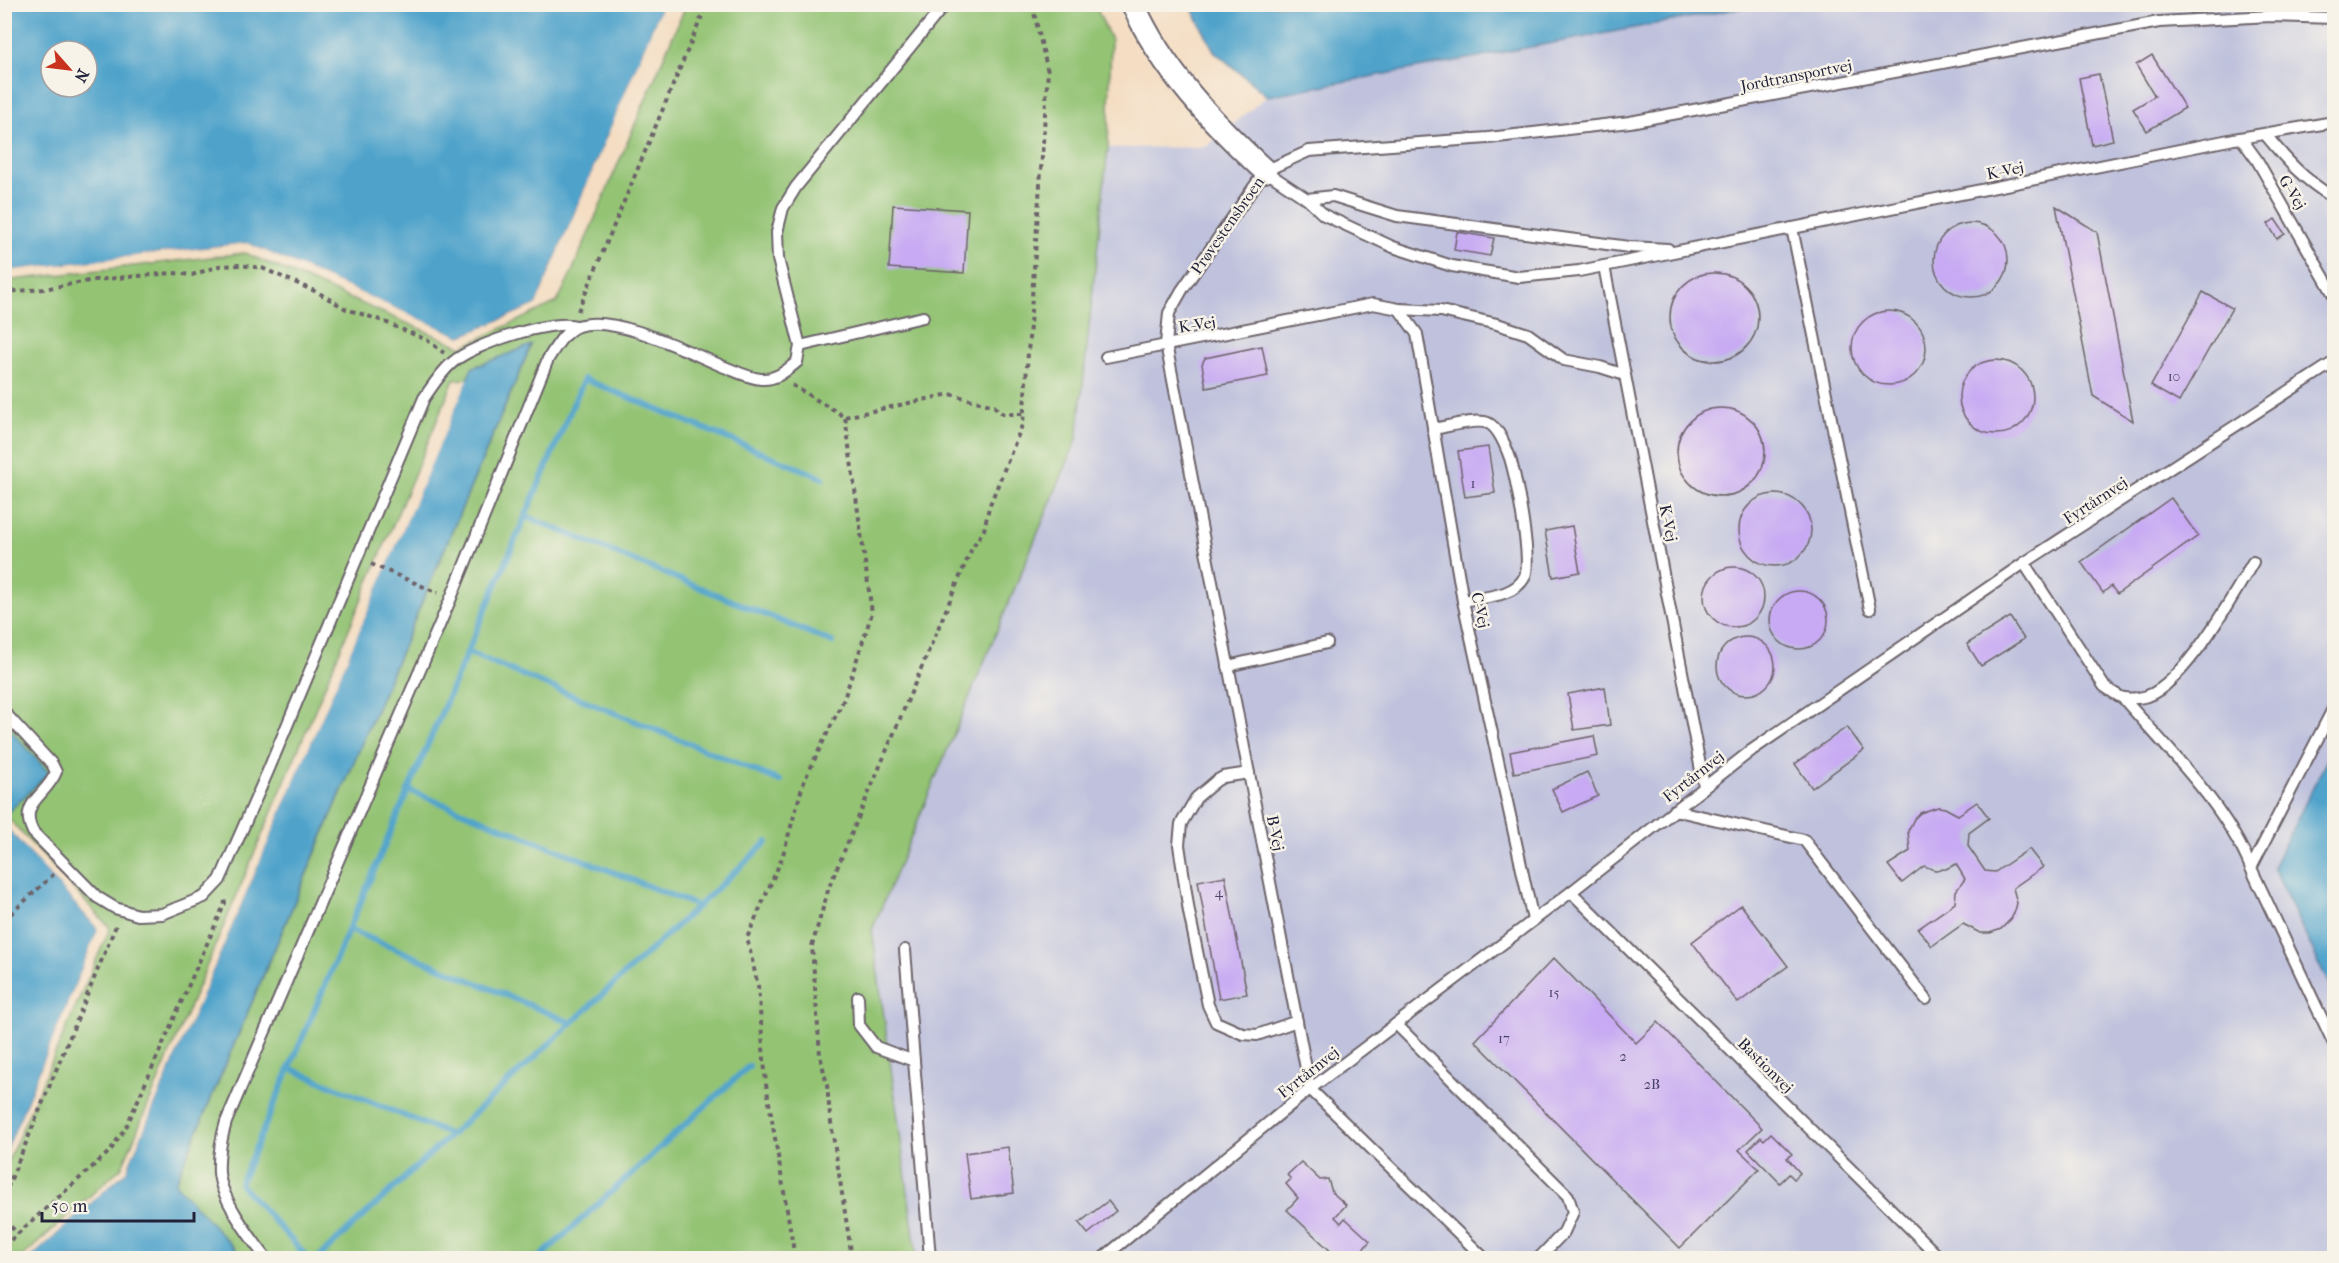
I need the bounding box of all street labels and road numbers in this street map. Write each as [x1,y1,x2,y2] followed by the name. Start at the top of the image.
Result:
[1737,55,1853,96] street label: Jordtransportvej
[1985,158,2025,183] street label: K-Vej
[1187,172,1269,278] street label: Prøvestensbroen
[2275,172,2310,213] street label: G-Vej
[1177,312,1217,337] street label: K-Vej
[2060,473,2131,528] street label: Fyrtårnvej
[1656,503,1681,543] street label: K-Vej
[1467,590,1494,630] street label: C-Vej
[1659,747,1728,806] street label: Fyrtårnvej
[1263,814,1288,853] street label: B-Vej
[1734,1034,1797,1097] street label: Bastionvej
[1274,1043,1343,1102] street label: Fyrtårnvej

